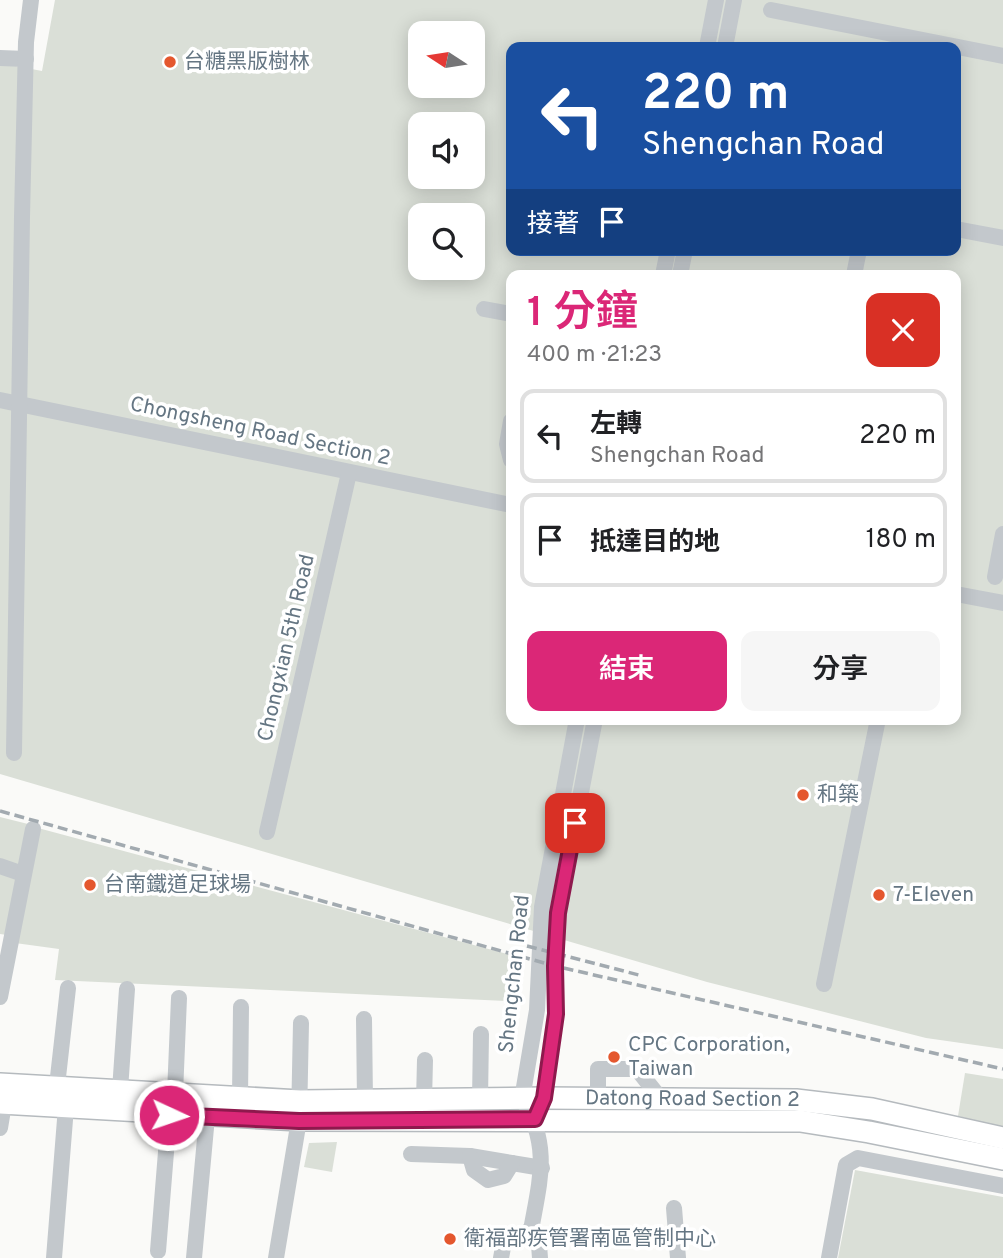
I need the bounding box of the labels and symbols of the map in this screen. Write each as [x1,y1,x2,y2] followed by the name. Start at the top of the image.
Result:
[408,21,485,98] north arrow
[184,49,310,76] place label: 台糖黑版樹林
[162,54,178,70] marker: 台糖黑版樹林
[127,391,393,473] street label: Chongsheng Road Section 2
[252,552,322,744] street label: Chongxian 5th Road
[817,782,859,809] place label: 和築
[795,787,811,803] marker: 和築
[545,793,605,853] pin
[104,872,251,899] place label: 台南鐵道足球場
[82,877,98,893] marker: 台南鐵道足球場
[893,882,974,909] place label: 7-Eleven
[871,887,887,903] marker: 7-Eleven
[493,893,537,1055] street label: Shengchan Road
[628,1032,790,1083] place label: CPC Corporation, Taiwan
[606,1049,622,1065] marker: CPC Corporation, Taiwan
[132,1078,206,1152] position arrow
[585,1085,800,1114] street label: Datong Road Section 2
[464,1226,716,1253] place label: 衛福部疾管署南區管制中心
[442,1231,458,1247] marker: 衛福部疾管署南區管制中心

